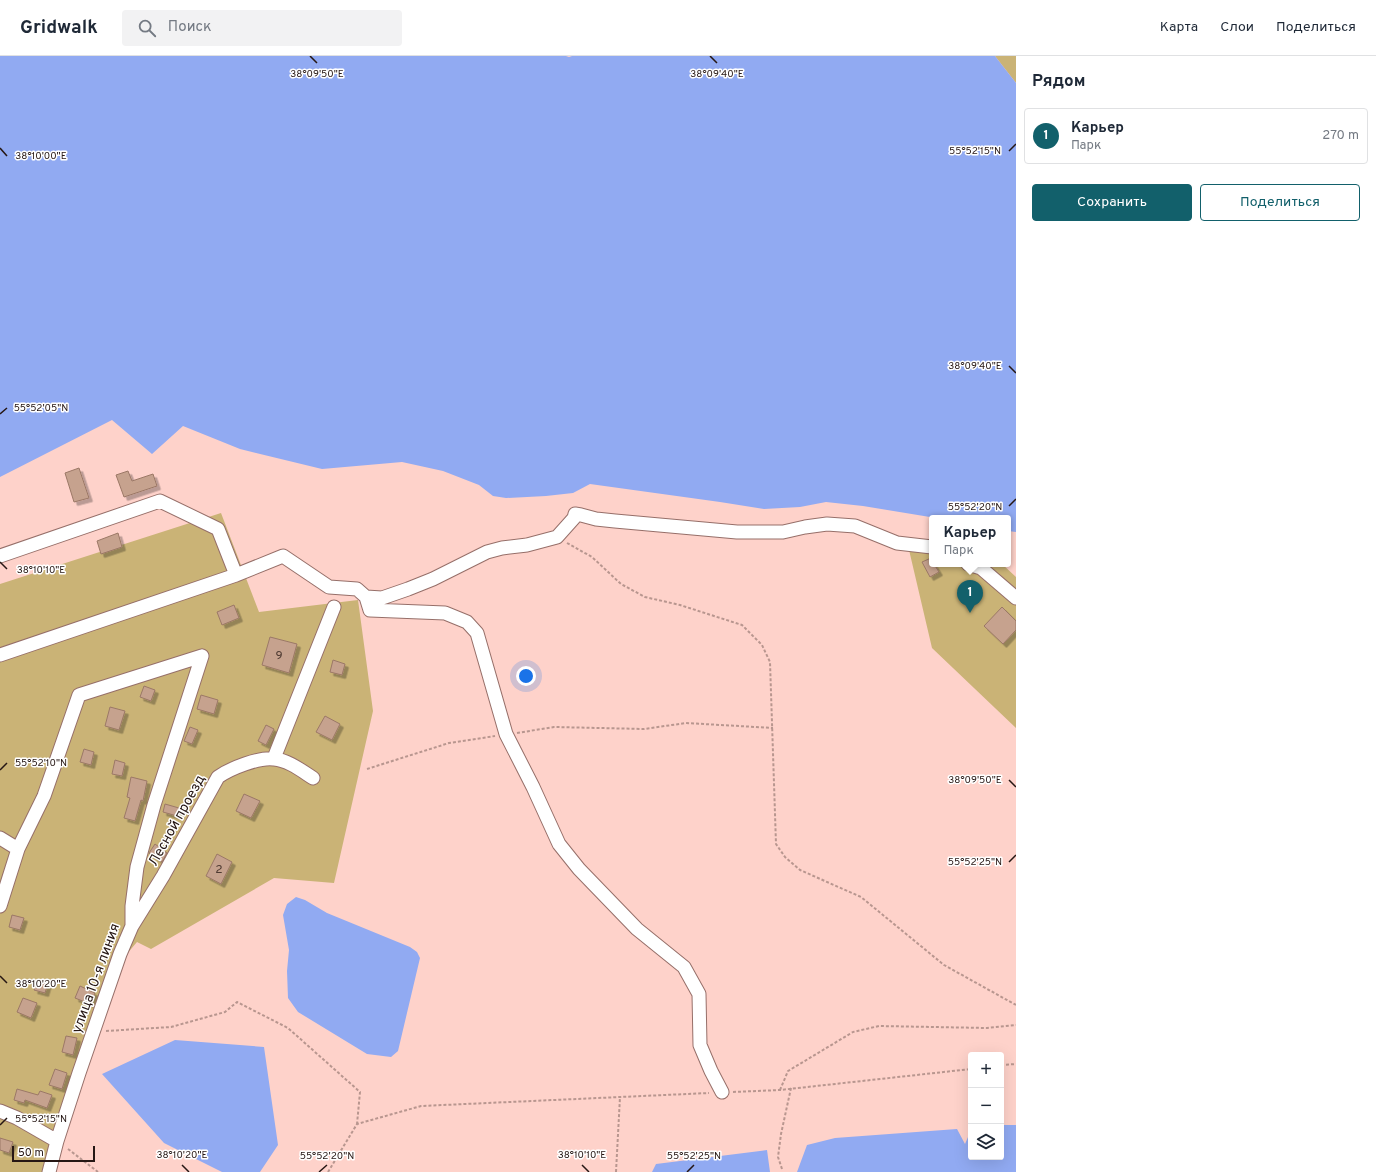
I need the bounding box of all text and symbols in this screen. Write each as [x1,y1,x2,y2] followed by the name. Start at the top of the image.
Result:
[122,10,402,46] search box
[20,16,98,40] text: Gridwalk
[136,17,158,39] icon: search
[168,18,212,37] text: Поиск
[1160,19,1198,36] text: Карта
[1220,19,1254,36] text: Слои
[1276,19,1356,36] text: Поделиться
[290,68,344,81] text: 38°09'50"E
[690,68,744,81] text: 38°09'40"E
[1032,71,1085,93] text: Рядом
[1071,119,1124,138] text: Карьер
[1043,128,1049,144] text: 1
[1322,128,1359,144] text: 270 m
[1071,138,1101,154] text: Парк
[949,145,1001,158] text: 55°52'15"N
[15,150,67,163] text: 38°10'00"E
[1032,184,1192,221] button: Сохранить
[1200,184,1360,221] button: Поделиться
[948,360,1002,373] text: 38°09'40"E
[14,402,68,415] text: 55°52'05"N
[948,501,1002,514] text: 55°52'20"N
[929,515,1011,567] popup
[944,524,996,543] text: Карьер
[944,543,974,559] text: Парк
[17,564,65,577] text: 38°10'10"E
[957,580,983,613] pin: 1
[275,648,283,664] house number: 9
[516,666,536,686] your location
[15,757,67,770] text: 55°52'10"N
[145,772,209,869] street label: Лесной проезд
[948,774,1002,787] text: 38°09'50"E
[948,856,1002,869] text: 55°52'25"N
[215,862,223,878] house number: 2
[69,921,124,1036] street label: улица 10-я линия
[15,978,67,991] text: 38°10'20"E
[968,1052,1004,1160] map controls
[968,1052,1004,1088] button: +
[968,1088,1004,1124] button: −
[15,1113,67,1126] text: 55°52'15"N
[968,1124,1004,1160] button: layers
[12,1144,95,1163] scale bar
[18,1146,44,1160] text: 50 m
[156,1149,208,1162] text: 38°10'20"E
[558,1149,606,1162] text: 38°10'10"E
[300,1150,354,1163] text: 55°52'20"N
[667,1150,721,1163] text: 55°52'25"N

